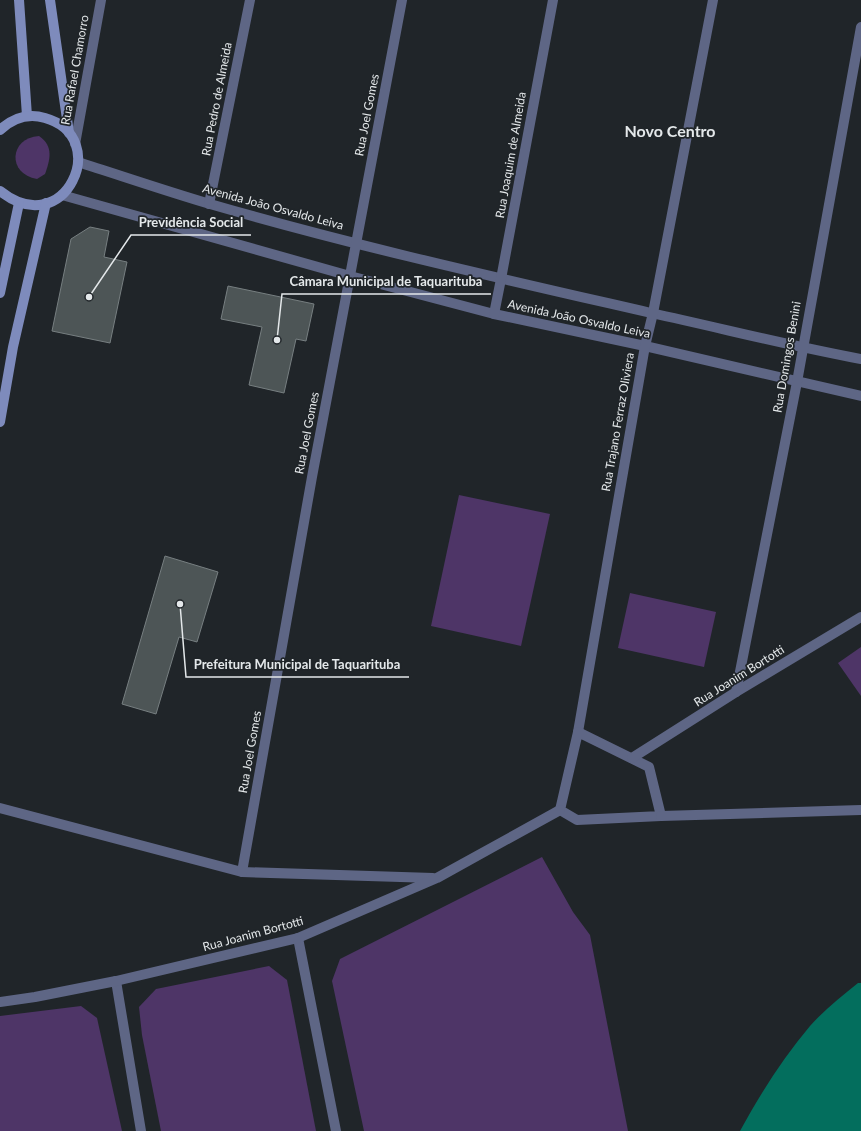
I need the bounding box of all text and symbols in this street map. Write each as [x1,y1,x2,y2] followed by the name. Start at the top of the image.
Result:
[57,14,92,126] street label: Rua Rafael Chamorro
[198,41,235,157] street label: Rua Pedro de Almeida
[351,73,382,157] street label: Rua Joel Gomes
[492,91,529,219] street label: Rua Joaquim de Almeida
[624,121,716,140] district label: Novo Centro
[201,180,345,233] street label: Avenida João Osvaldo Leiva
[131,210,251,235] callout: Previdência Social
[139,214,243,230] text: Previdência Social
[282,269,491,294] callout: Câmara Municipal de Taquarituba
[290,273,482,289] text: Câmara Municipal de Taquarituba
[506,296,652,341] street label: Avenida João Osvaldo Leiva
[769,300,804,414] street label: Rua Domingos Benini
[598,351,637,492] street label: Rua Trajano Ferraz Oliviera
[291,391,322,475] street label: Rua Joel Gomes
[691,642,787,709] street label: Rua Joanim Bortotti
[186,652,409,677] callout: Prefeitura Municipal de Taquarituba
[194,656,400,672] text: Prefeitura Municipal de Taquarituba
[235,710,264,794] street label: Rua Joel Gomes
[201,913,305,954] street label: Rua Joanim Bortotti

